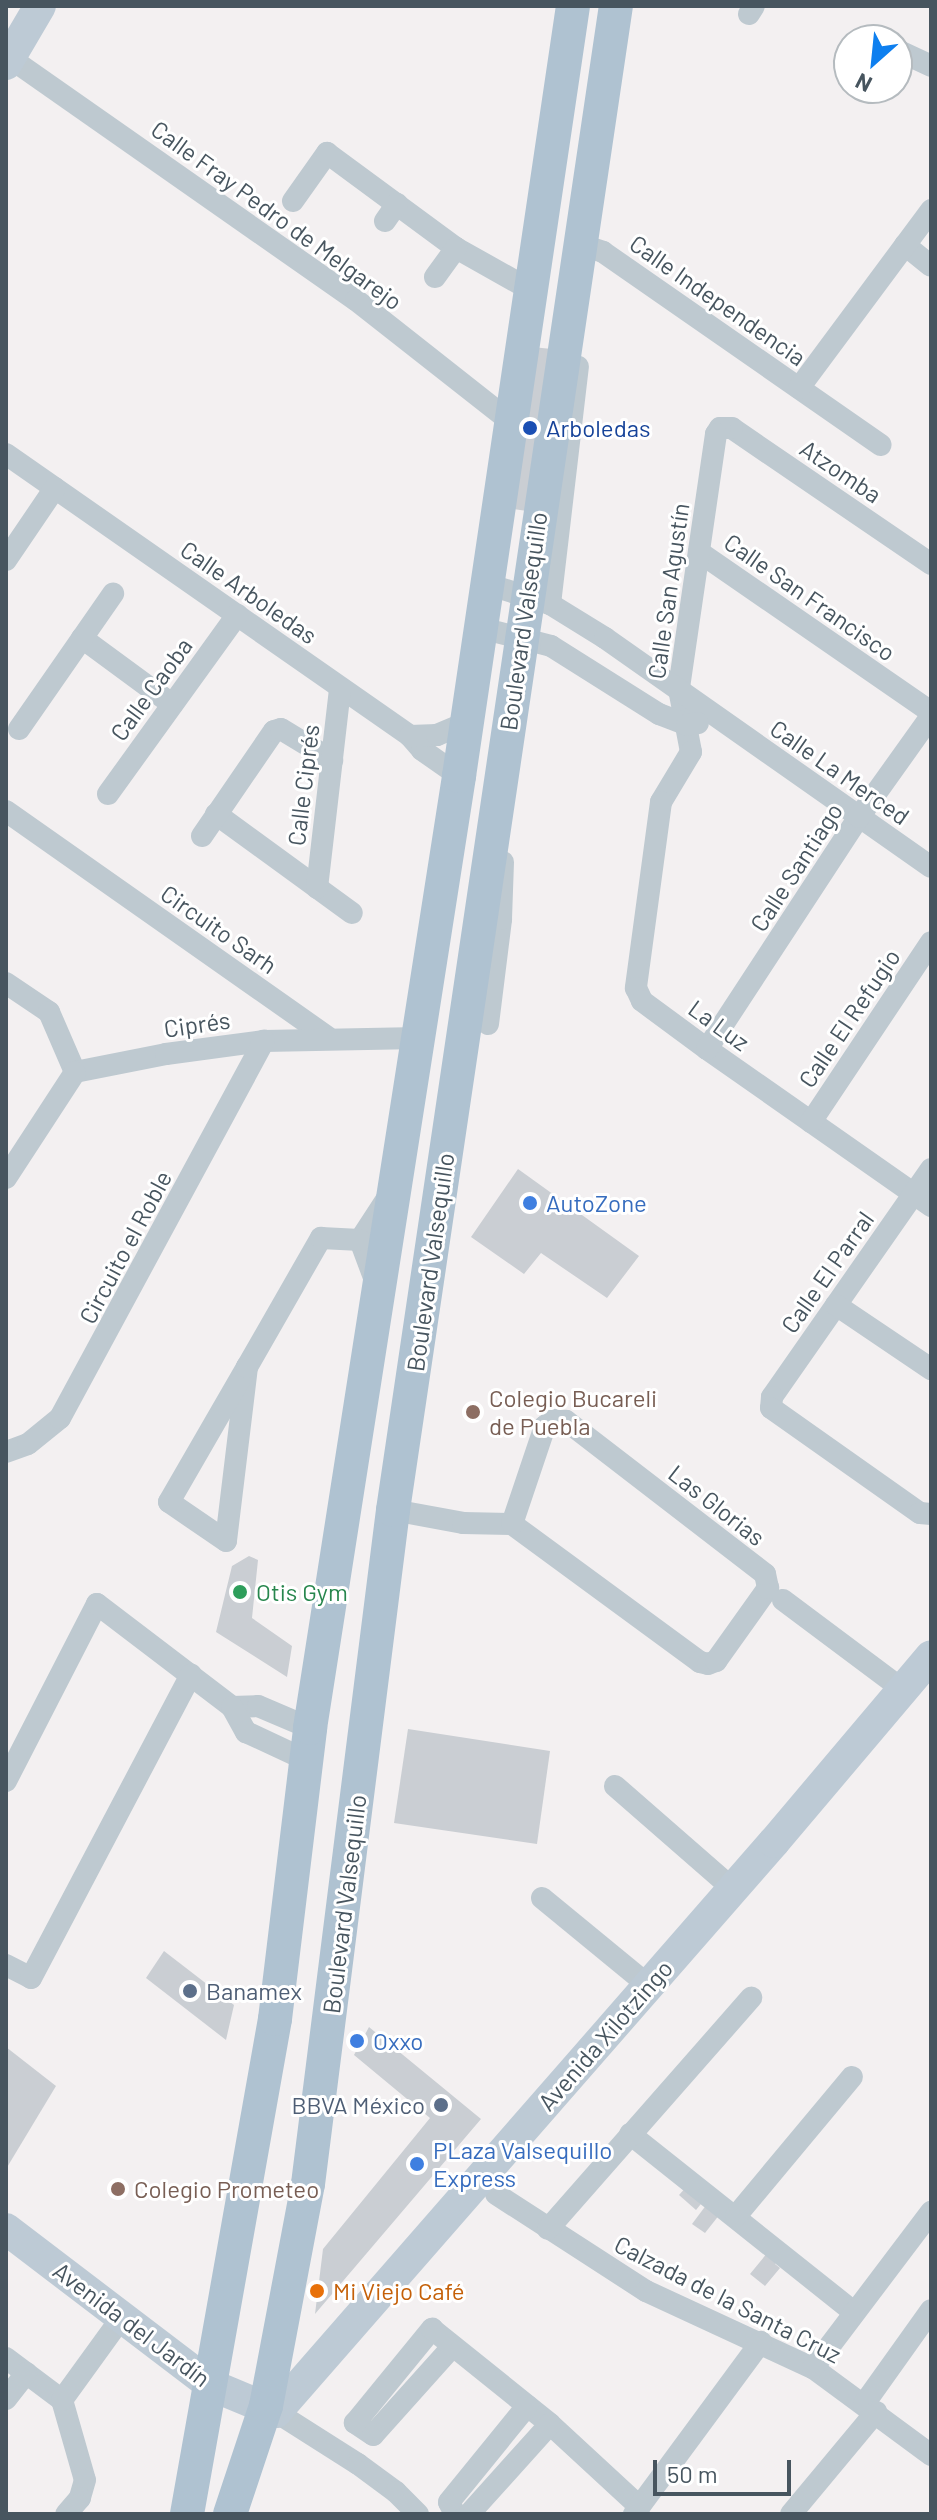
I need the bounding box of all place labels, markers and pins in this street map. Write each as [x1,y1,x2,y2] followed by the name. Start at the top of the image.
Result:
[546,414,651,442] place label: Arboledas
[521,419,539,437] marker: Arboledas
[546,1189,647,1217] place label: AutoZone
[521,1194,539,1212] marker: AutoZone
[489,1384,657,1440] place label: Colegio Bucareli de Puebla
[464,1403,482,1421] marker: Colegio Bucareli de Puebla
[256,1578,348,1606] place label: Otis Gym
[231,1583,249,1601] marker: Otis Gym
[206,1977,302,2005] place label: Banamex
[181,1982,199,2000] marker: Banamex
[373,2027,423,2055] place label: Oxxo
[348,2032,366,2050] marker: Oxxo
[291,2091,425,2119] place label: BBVA México
[432,2096,450,2114] marker: BBVA México
[433,2136,612,2192] place label: PLaza Valsequillo Express
[408,2155,426,2173] marker: PLaza Valsequillo Express
[134,2175,319,2203] place label: Colegio Prometeo
[109,2180,127,2198] marker: Colegio Prometeo
[333,2277,465,2305] place label: Mi Viejo Café
[308,2282,326,2300] marker: Mi Viejo Café

